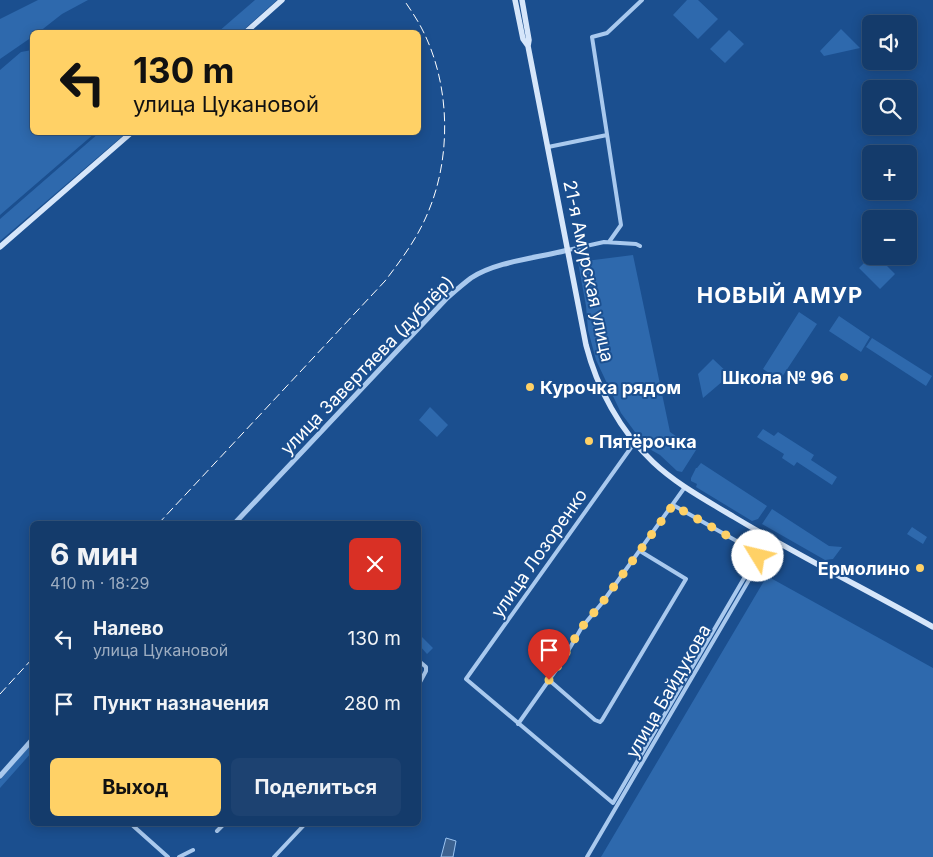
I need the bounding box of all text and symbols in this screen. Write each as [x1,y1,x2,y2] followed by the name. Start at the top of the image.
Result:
[862,15,917,265] map controls
[862,15,917,70] button: sound
[133,49,235,91] text: 130 m
[50,50,115,115] icon: left
[862,80,917,135] button: search
[133,91,319,117] text: улица Цукановой
[862,145,917,200] button: +
[559,178,619,364] street label: 21-я Амурская улица
[862,210,917,265] button: −
[276,271,458,459] street label: улица Завертяева (дублёр)
[697,282,863,308] district label: НОВЫЙ АМУР
[722,367,834,388] place label: Школа № 96
[838,371,850,383] marker: Школа № 96
[540,377,681,398] place label: Курочка рядом
[524,381,536,393] marker: Курочка рядом
[599,431,697,452] place label: Пятёрочка
[583,435,595,447] marker: Пятёрочка
[487,485,591,621] street label: улица Лозоренко
[731,529,783,581] position arrow
[50,536,138,572] text: 6 мин
[349,538,401,590] button: close
[818,558,910,579] place label: Ермолино
[914,562,926,574] marker: Ермолино
[50,573,149,593] text: 410 m · 18:29
[93,617,164,640] text: Налево
[621,621,715,761] street label: улица Байдукова
[50,625,78,653] icon: left
[348,627,401,650] text: 130 m
[528,629,570,680] pin
[535,636,563,664] icon: arrive
[93,640,228,660] text: улица Цукановой
[50,690,78,718] icon: arrive
[93,692,269,715] text: Пункт назначения
[344,692,401,715] text: 280 m
[50,758,221,816] button: Выход
[231,758,401,816] button: Поделиться

